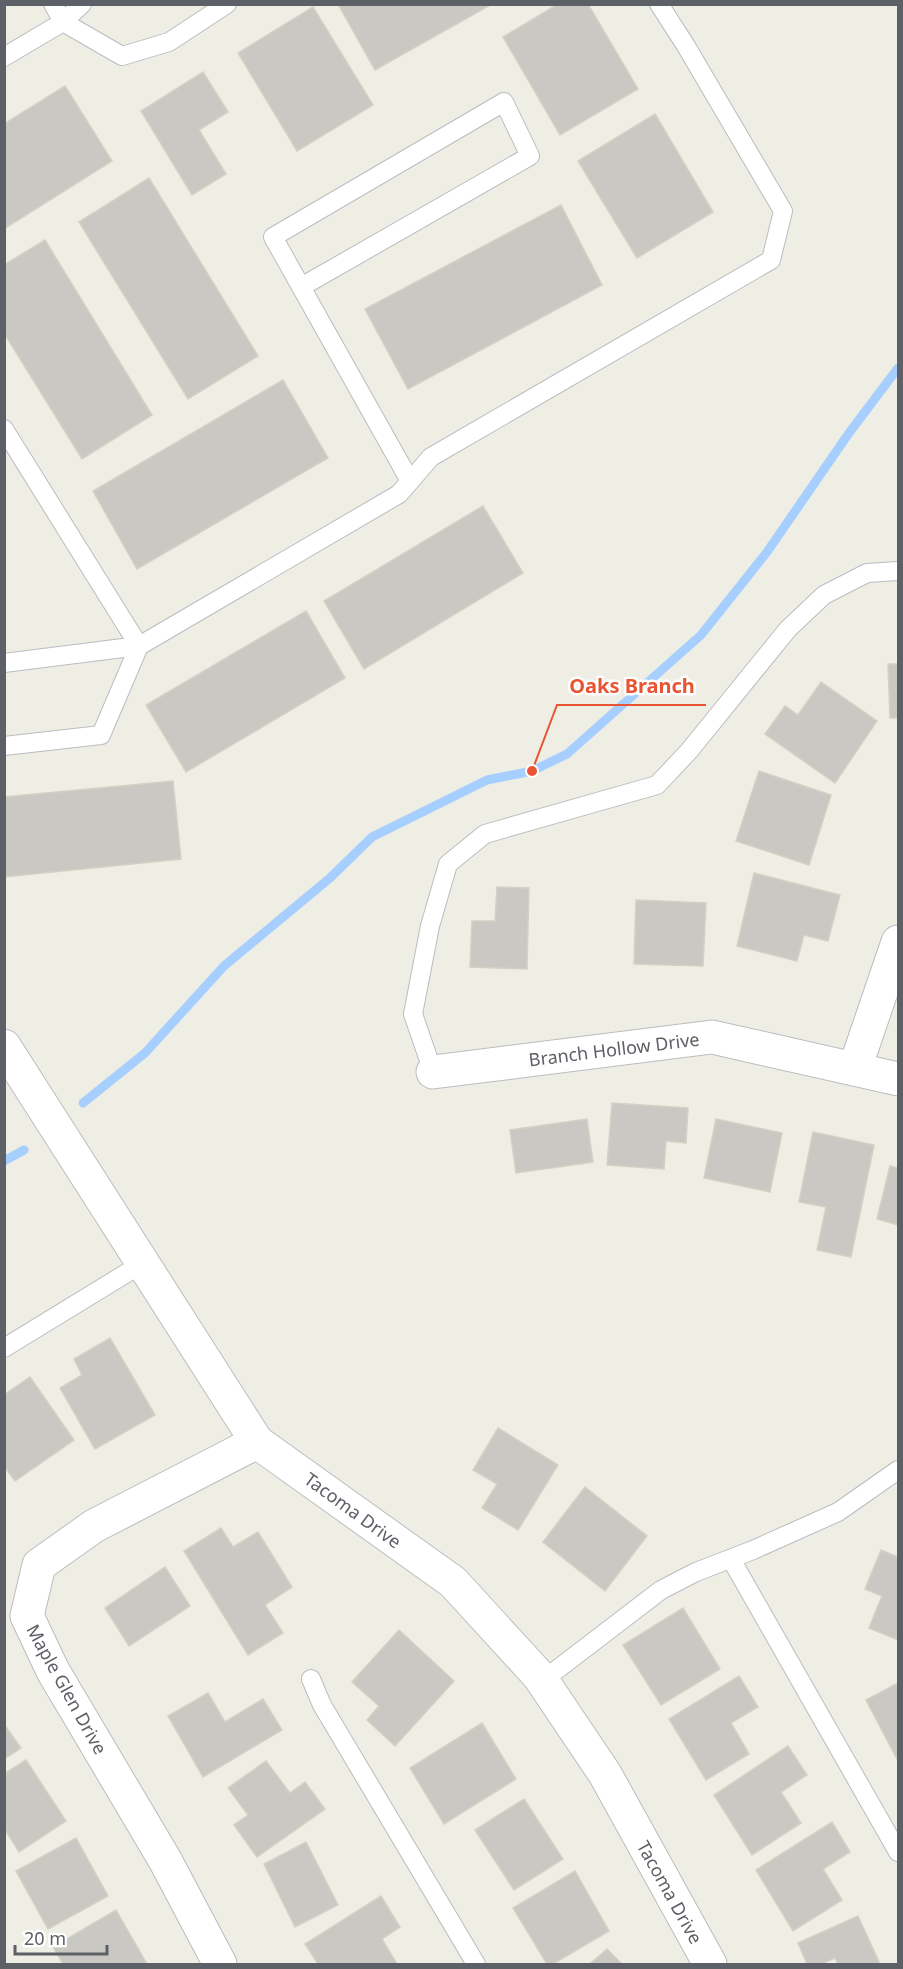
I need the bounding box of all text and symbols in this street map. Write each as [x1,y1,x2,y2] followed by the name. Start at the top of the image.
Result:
[557,667,706,705] callout: Oaks Branch
[569,672,695,699] text: Oaks Branch
[527,1027,701,1071] street label: Branch Hollow Drive
[300,1467,406,1553] street label: Tacoma Drive
[21,1620,113,1758] street label: Maple Glen Drive
[632,1836,708,1948] street label: Tacoma Drive
[15,1918,106,1956] scale bar
[24,1926,66,1950] text: 20 m

